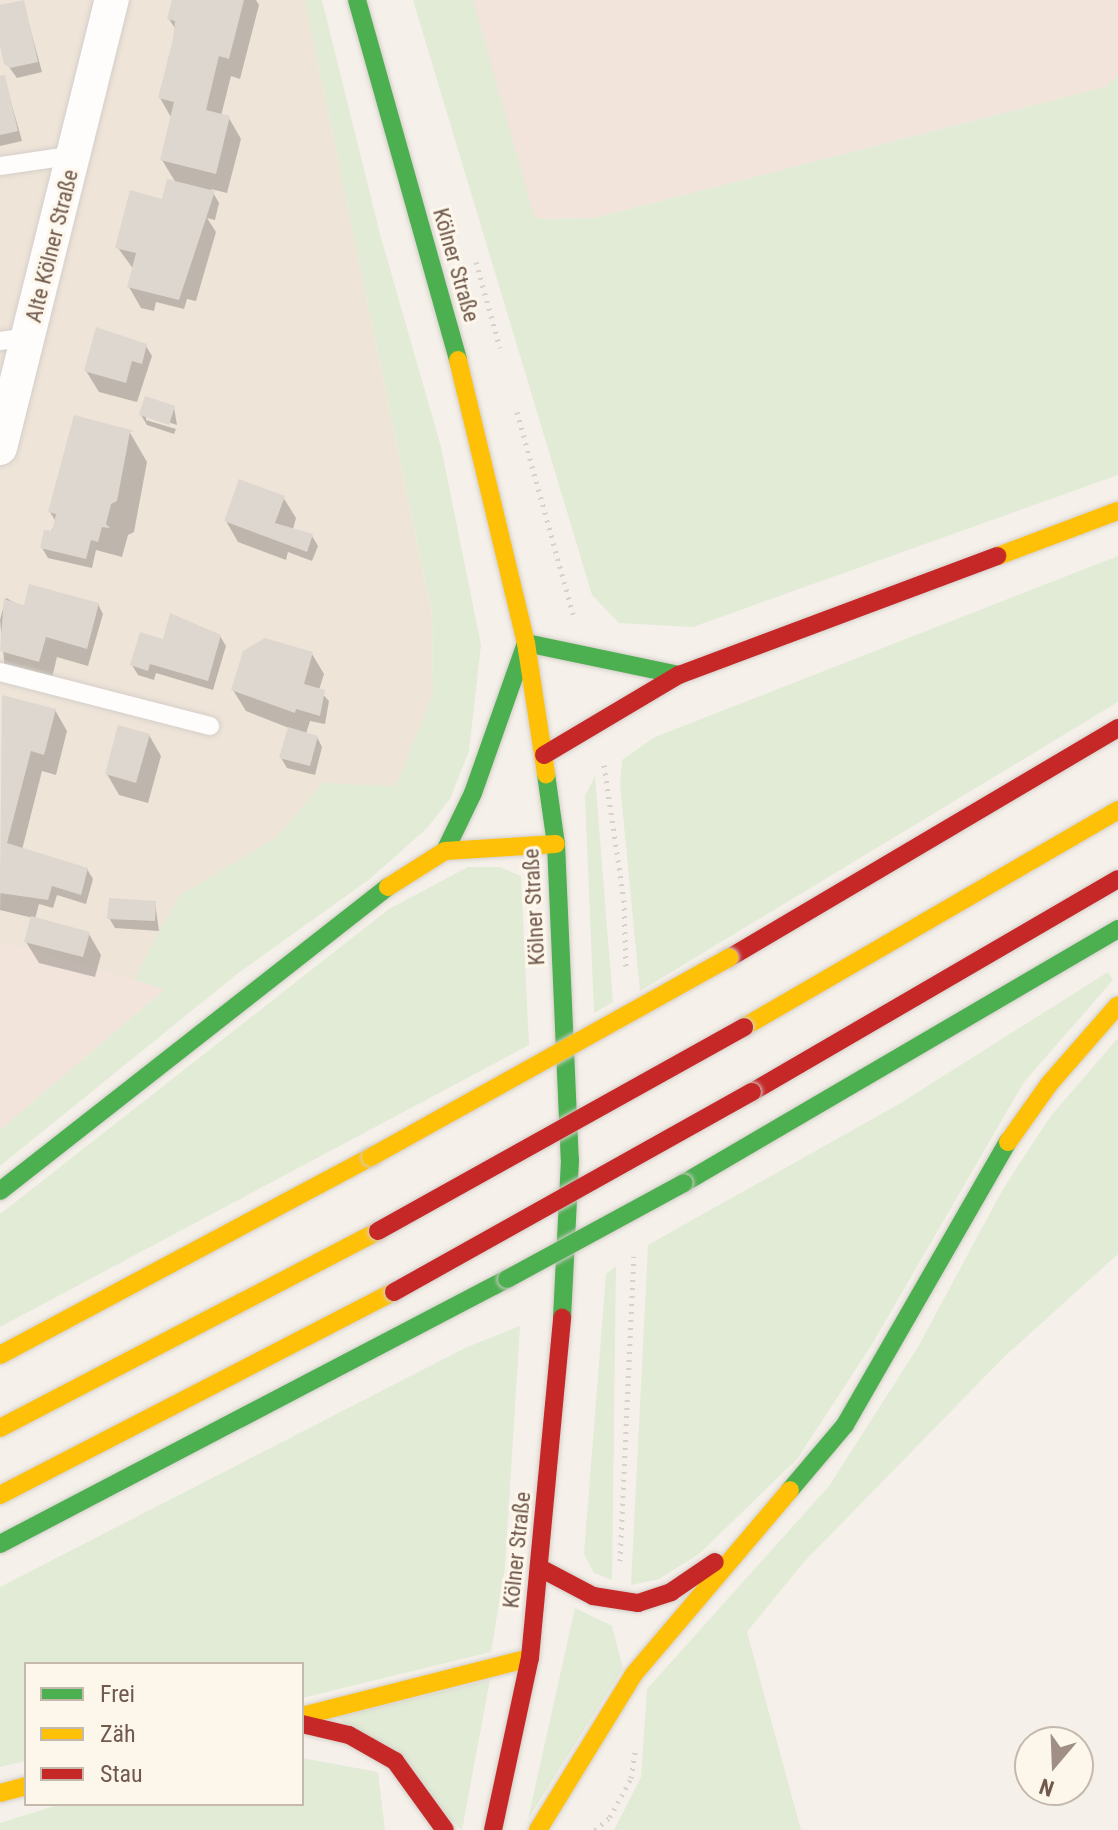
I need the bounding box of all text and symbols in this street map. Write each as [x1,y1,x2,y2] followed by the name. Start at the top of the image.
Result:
[20,167,84,325] street label: Alte Kölner Straße
[427,205,485,325] street label: Kölner Straße
[518,848,550,966] street label: Kölner Straße
[498,1490,536,1610] street label: Kölner Straße
[24,1662,304,1806] legend
[100,1680,135,1708] text: Frei
[100,1720,136,1748] text: Zäh
[1014,1726,1094,1806] north arrow
[100,1760,143,1788] text: Stau
[1036,1773,1057,1801] text: N

